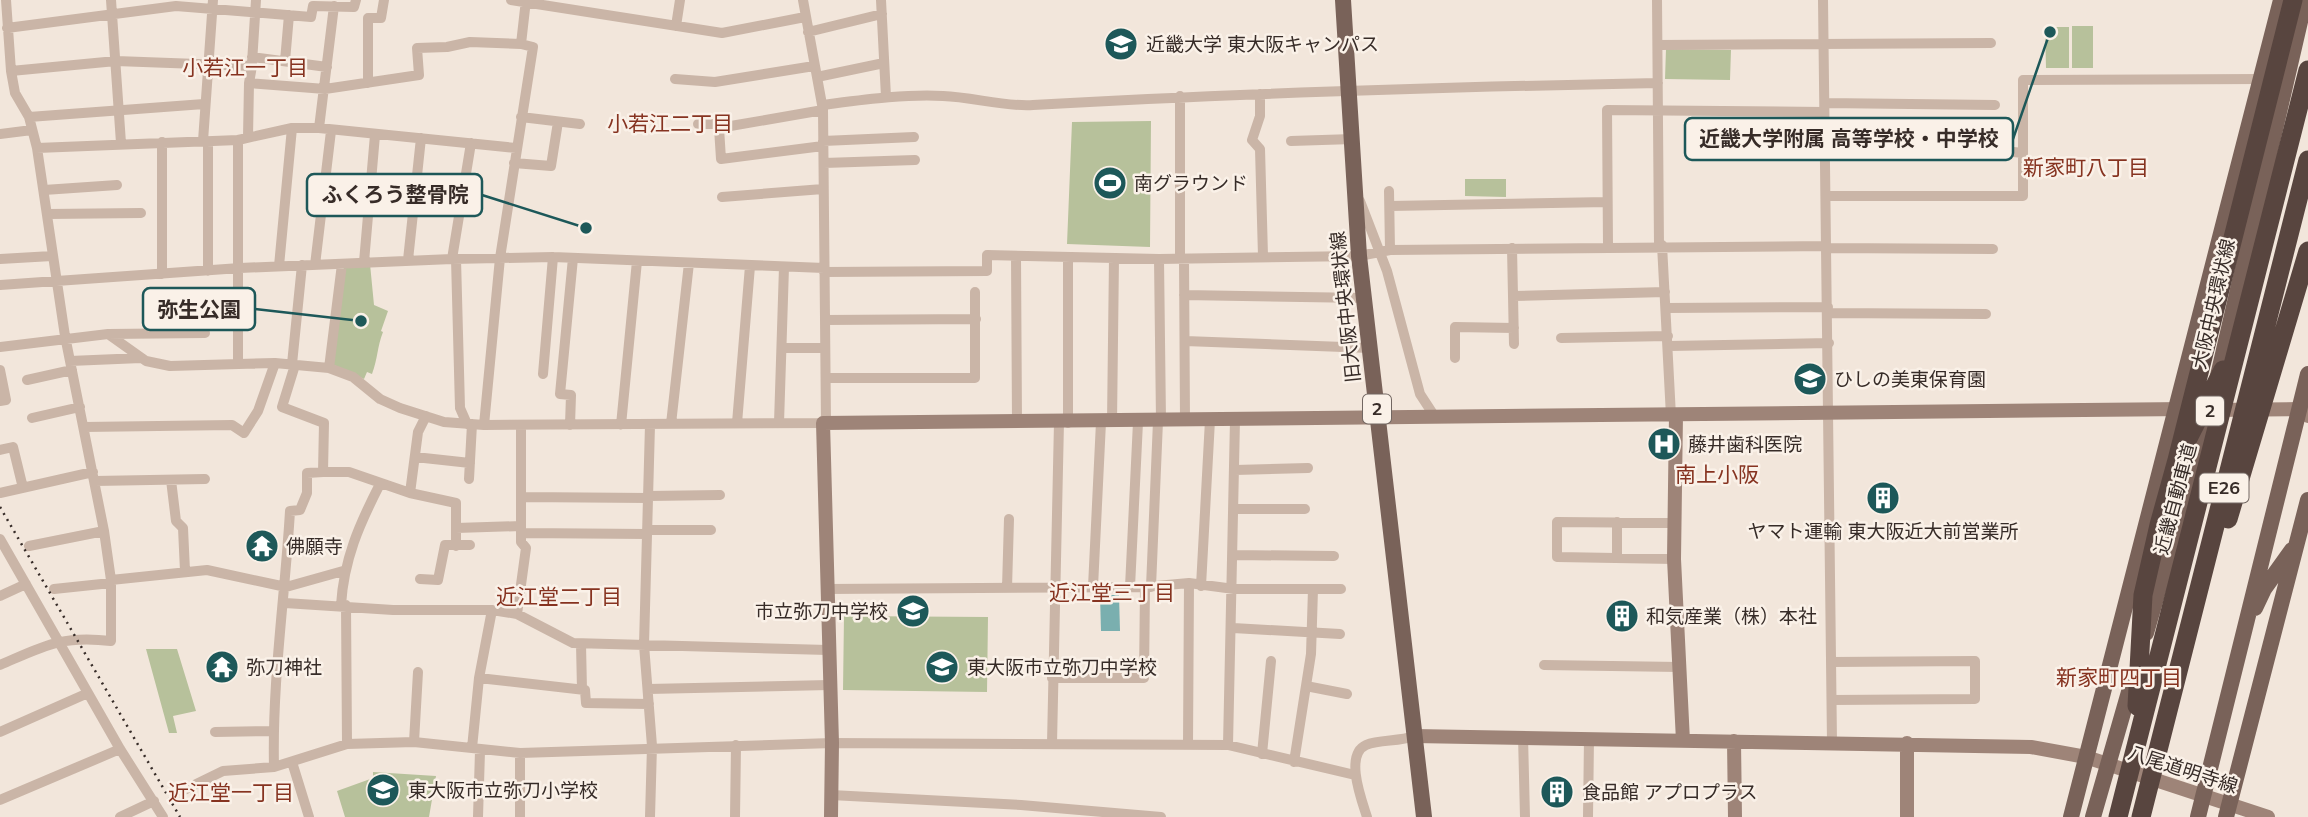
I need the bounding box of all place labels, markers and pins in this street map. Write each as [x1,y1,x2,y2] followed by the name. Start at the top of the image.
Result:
[1102,25,1140,63] school or university icon: 近畿大学 東大阪キャンパス
[1146,32,1379,56] place label: 近畿大学 東大阪キャンパス
[1685,118,2013,160] callout: 近畿大学附属 高等学校・中学校
[1091,164,1129,202] sports icon: 南グラウンド
[1134,171,1248,195] place label: 南グラウンド
[307,174,482,216] callout: ふくろう整骨院
[143,288,255,330] callout: 弥生公園
[1791,360,1829,398] school or university icon: ひしの美東保育園
[1834,367,1986,391] place label: ひしの美東保育園
[1645,425,1683,463] hospital icon: 藤井歯科医院
[1688,432,1802,456] place label: 藤井歯科医院
[1864,479,1902,517] building icon: ヤマト運輸 東大阪近大前営業所
[1748,519,2018,543] place label: ヤマト運輸 東大阪近大前営業所
[243,527,281,565] temple icon: 佛願寺
[286,534,343,558] place label: 佛願寺
[894,592,932,630] school or university icon: 市立弥刀中学校
[1603,597,1641,635] building icon: 和気産業（株）本社
[755,599,888,623] place label: 市立弥刀中学校
[1646,604,1817,628] place label: 和気産業（株）本社
[203,648,241,686] temple icon: 弥刀神社
[923,648,961,686] school or university icon: 東大阪市立弥刀中学校
[246,655,322,679] place label: 弥刀神社
[967,655,1157,679] place label: 東大阪市立弥刀中学校
[364,771,402,809] school or university icon: 東大阪市立弥刀小学校
[1538,773,1576,811] building icon: 食品館 アプロプラス
[408,778,598,802] place label: 東大阪市立弥刀小学校
[1582,780,1758,804] place label: 食品館 アプロプラス

